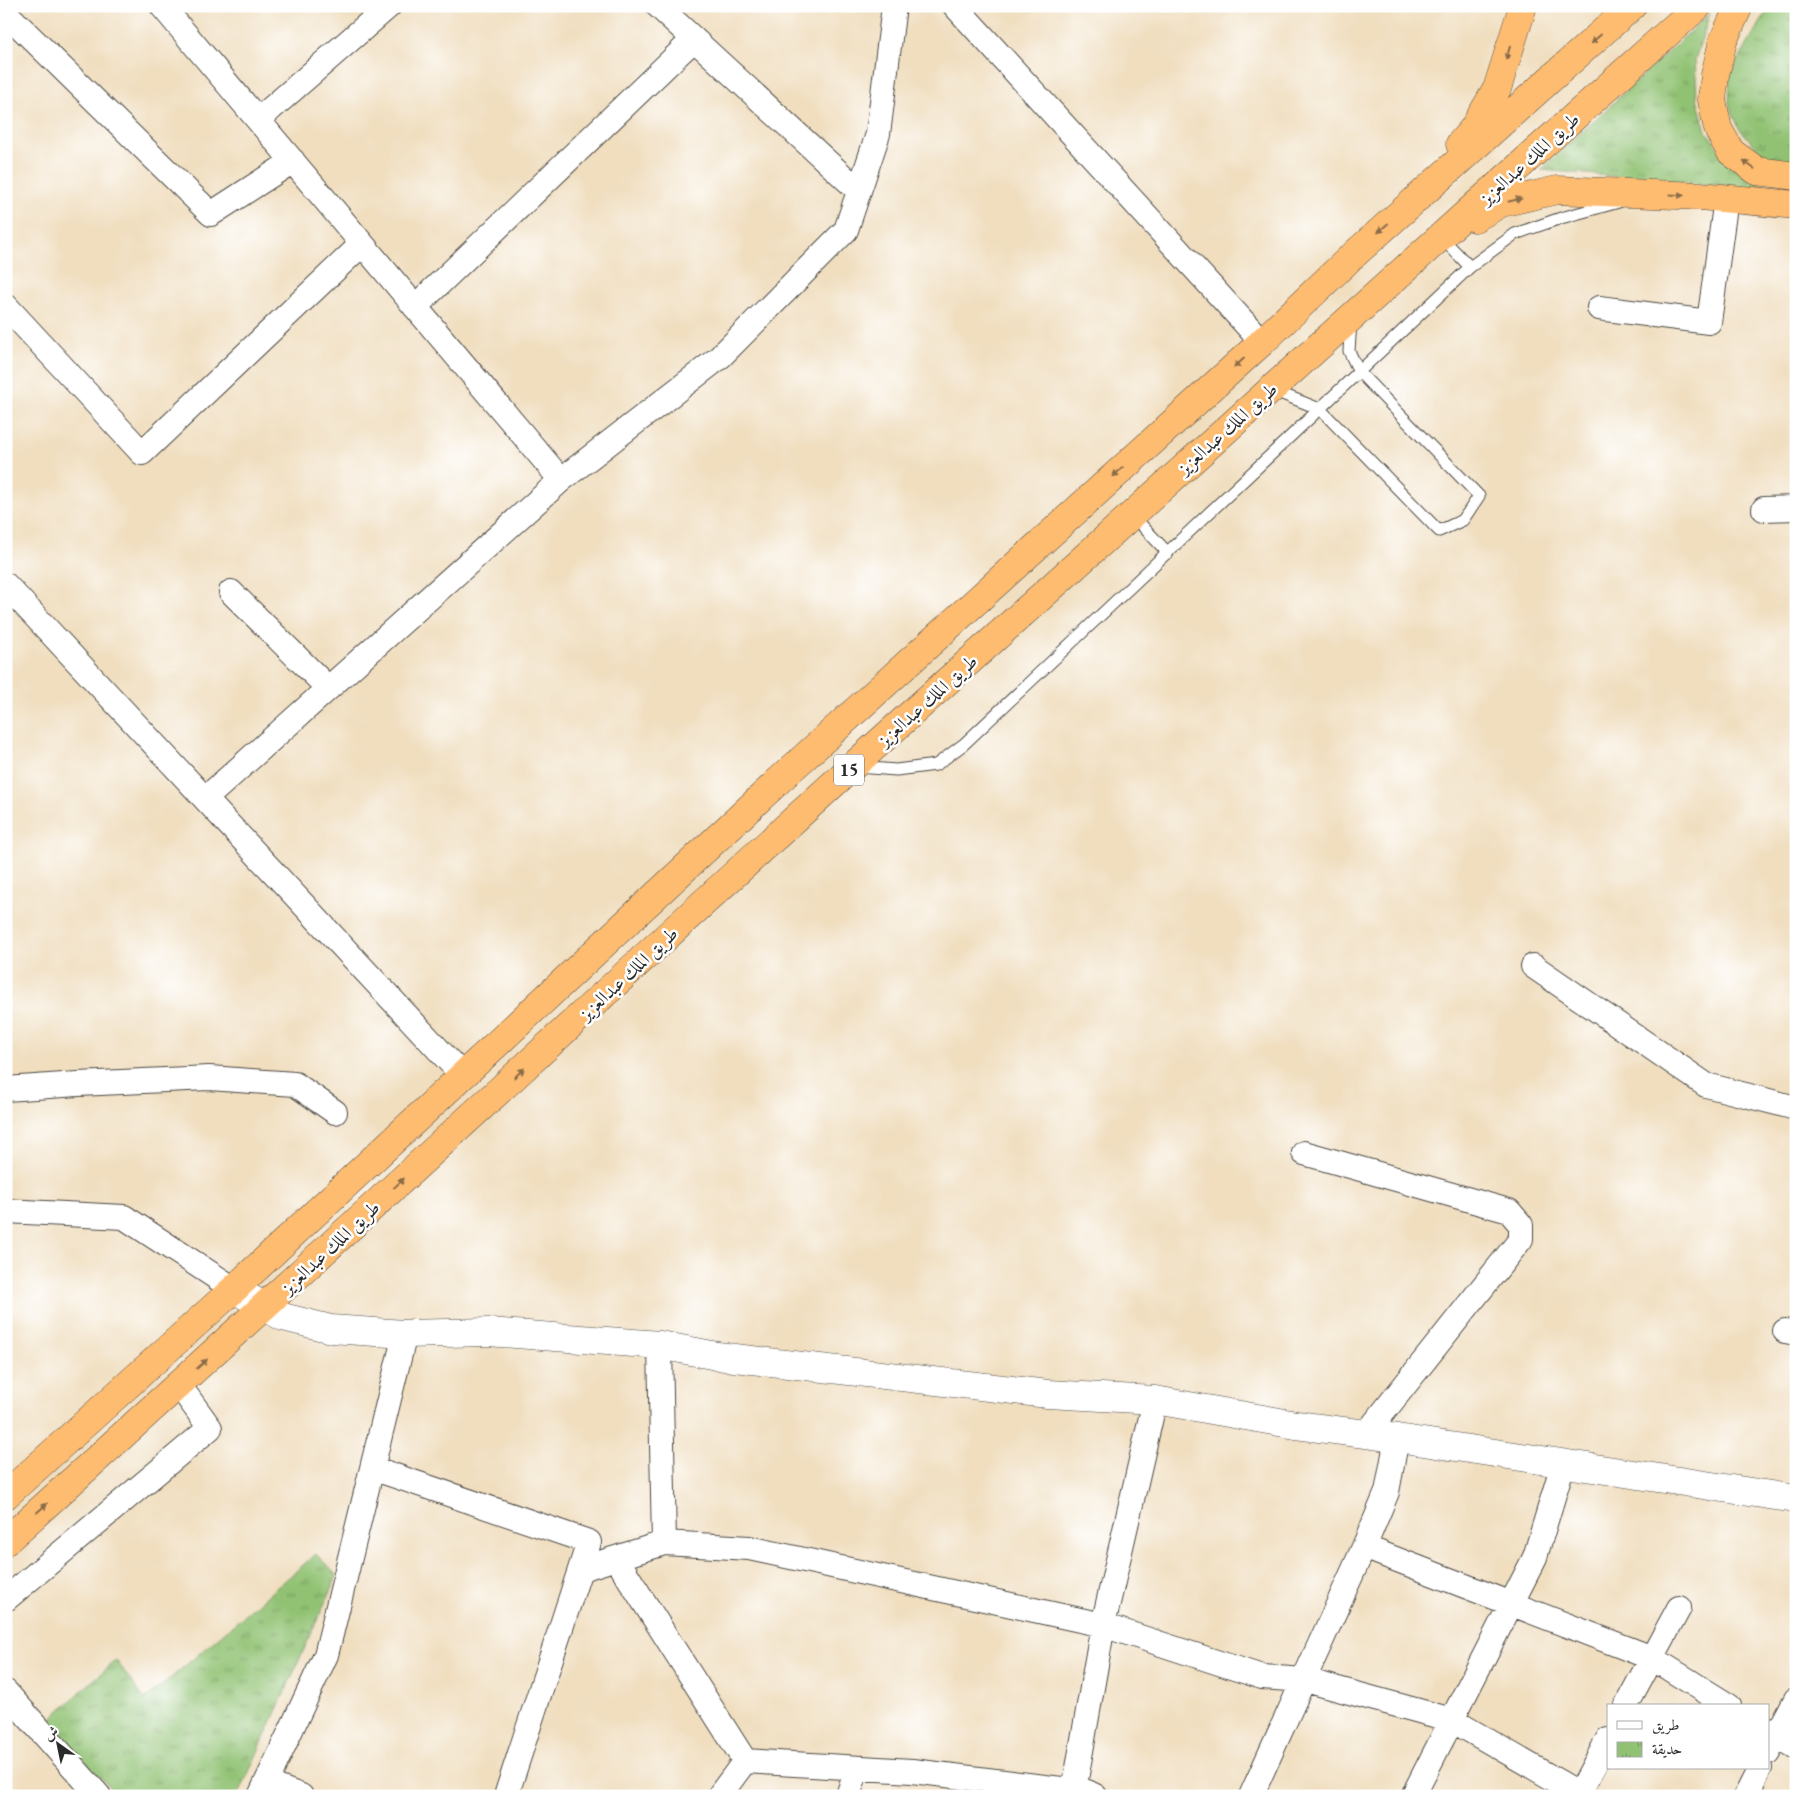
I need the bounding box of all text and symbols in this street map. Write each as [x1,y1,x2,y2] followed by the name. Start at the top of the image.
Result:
[1589,33,1602,44] one-way arrow
[1504,45,1512,60] one-way arrow
[1472,107,1585,211] street label: طريق الملك عبدالعزيز
[1742,160,1756,170] one-way arrow
[1669,192,1685,200] one-way arrow
[1508,196,1523,204] one-way arrow
[1377,222,1389,233] one-way arrow
[1233,357,1245,369] one-way arrow
[1170,377,1283,481] street label: طريق الملك عبدالعزيز
[1113,466,1125,478] one-way arrow
[870,649,983,753] street label: طريق الملك عبدالعزيز
[834,754,864,786] road number: 15
[572,921,683,1027] street label: طريق الملك عبدالعزيز
[512,1068,525,1079] one-way arrow
[393,1178,406,1189] one-way arrow
[274,1195,385,1301] street label: طريق الملك عبدالعزيز
[196,1358,208,1370] one-way arrow
[36,1502,48,1514] one-way arrow
[1607,1704,1770,1770] legend
[1652,1715,1679,1735] text: طريق
[32,1720,82,1770] north arrow
[40,1722,62,1744] text: ش
[1652,1739,1682,1758] text: حديقة

